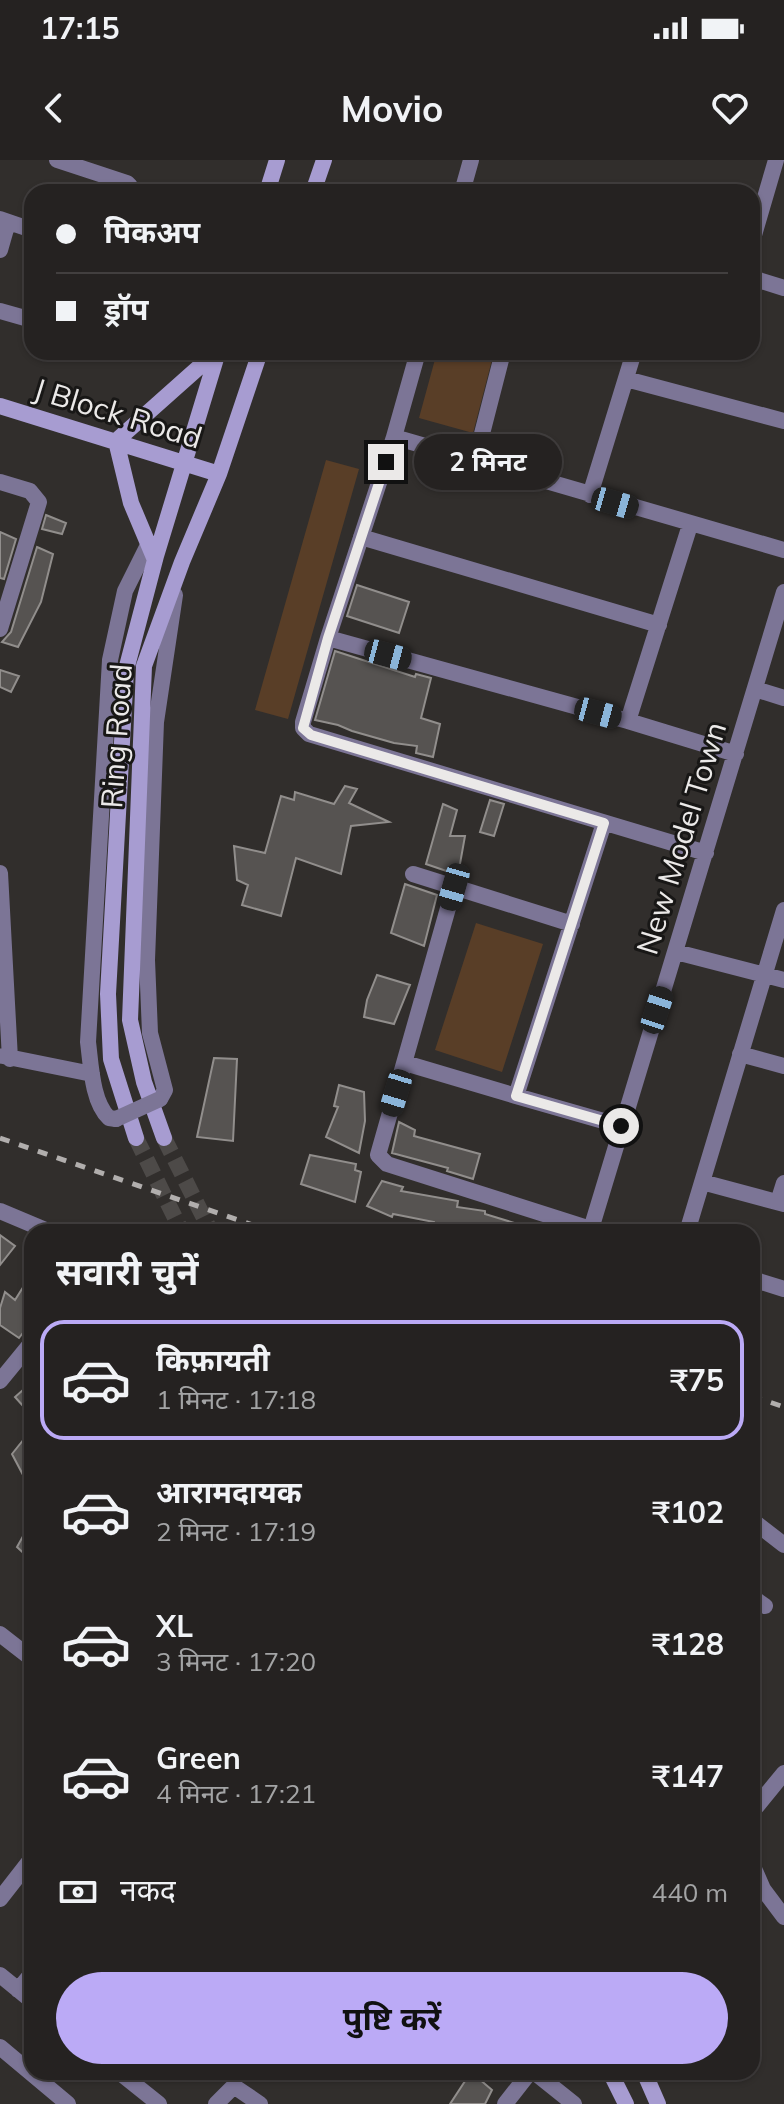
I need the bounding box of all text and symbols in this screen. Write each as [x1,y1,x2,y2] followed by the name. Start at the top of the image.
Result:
[40,9,119,47] text: 17:15
[32,86,76,130] icon: back
[341,86,443,131] text: Movio
[708,86,752,130] icon: heart
[104,213,200,251] text: पिकअप
[104,290,148,328] text: ड्रॉप
[29,369,207,457] street label: J Block Road
[414,434,562,490] callout: 2 मिनट
[368,444,404,480] route end
[449,445,527,478] text: 2 मिनट
[589,485,641,521] car
[362,637,414,673] car
[92,662,140,810] street label: Ring Road
[572,695,624,731] car
[628,717,734,959] street label: New Model Town
[436,861,472,913] car
[638,983,676,1037] car
[378,1067,414,1119] car
[603,1108,639,1144] route start
[56,1249,198,1294] text: सवारी चुनें
[156,1341,270,1379] text: किफ़ायती
[60,1344,132,1416] icon: car
[670,1361,724,1399] text: ₹75
[156,1383,316,1416] text: 1 मिनट · 17:18
[156,1473,302,1511] text: आरामदायक
[60,1476,132,1548] icon: car
[652,1493,724,1531] text: ₹102
[156,1515,316,1548] text: 2 मिनट · 17:19
[156,1607,193,1645] text: XL
[60,1608,132,1680] icon: car
[652,1625,724,1663] text: ₹128
[156,1645,316,1678] text: 3 मिनट · 17:20
[156,1739,241,1777] text: Green
[60,1740,132,1812] icon: car
[652,1757,724,1795] text: ₹147
[156,1777,316,1810] text: 4 मिनट · 17:21
[56,1870,100,1914] icon: cash
[120,1871,176,1909] text: नकद
[652,1876,728,1909] text: 440 m
[56,1972,728,2064] button: पुष्टि करें

